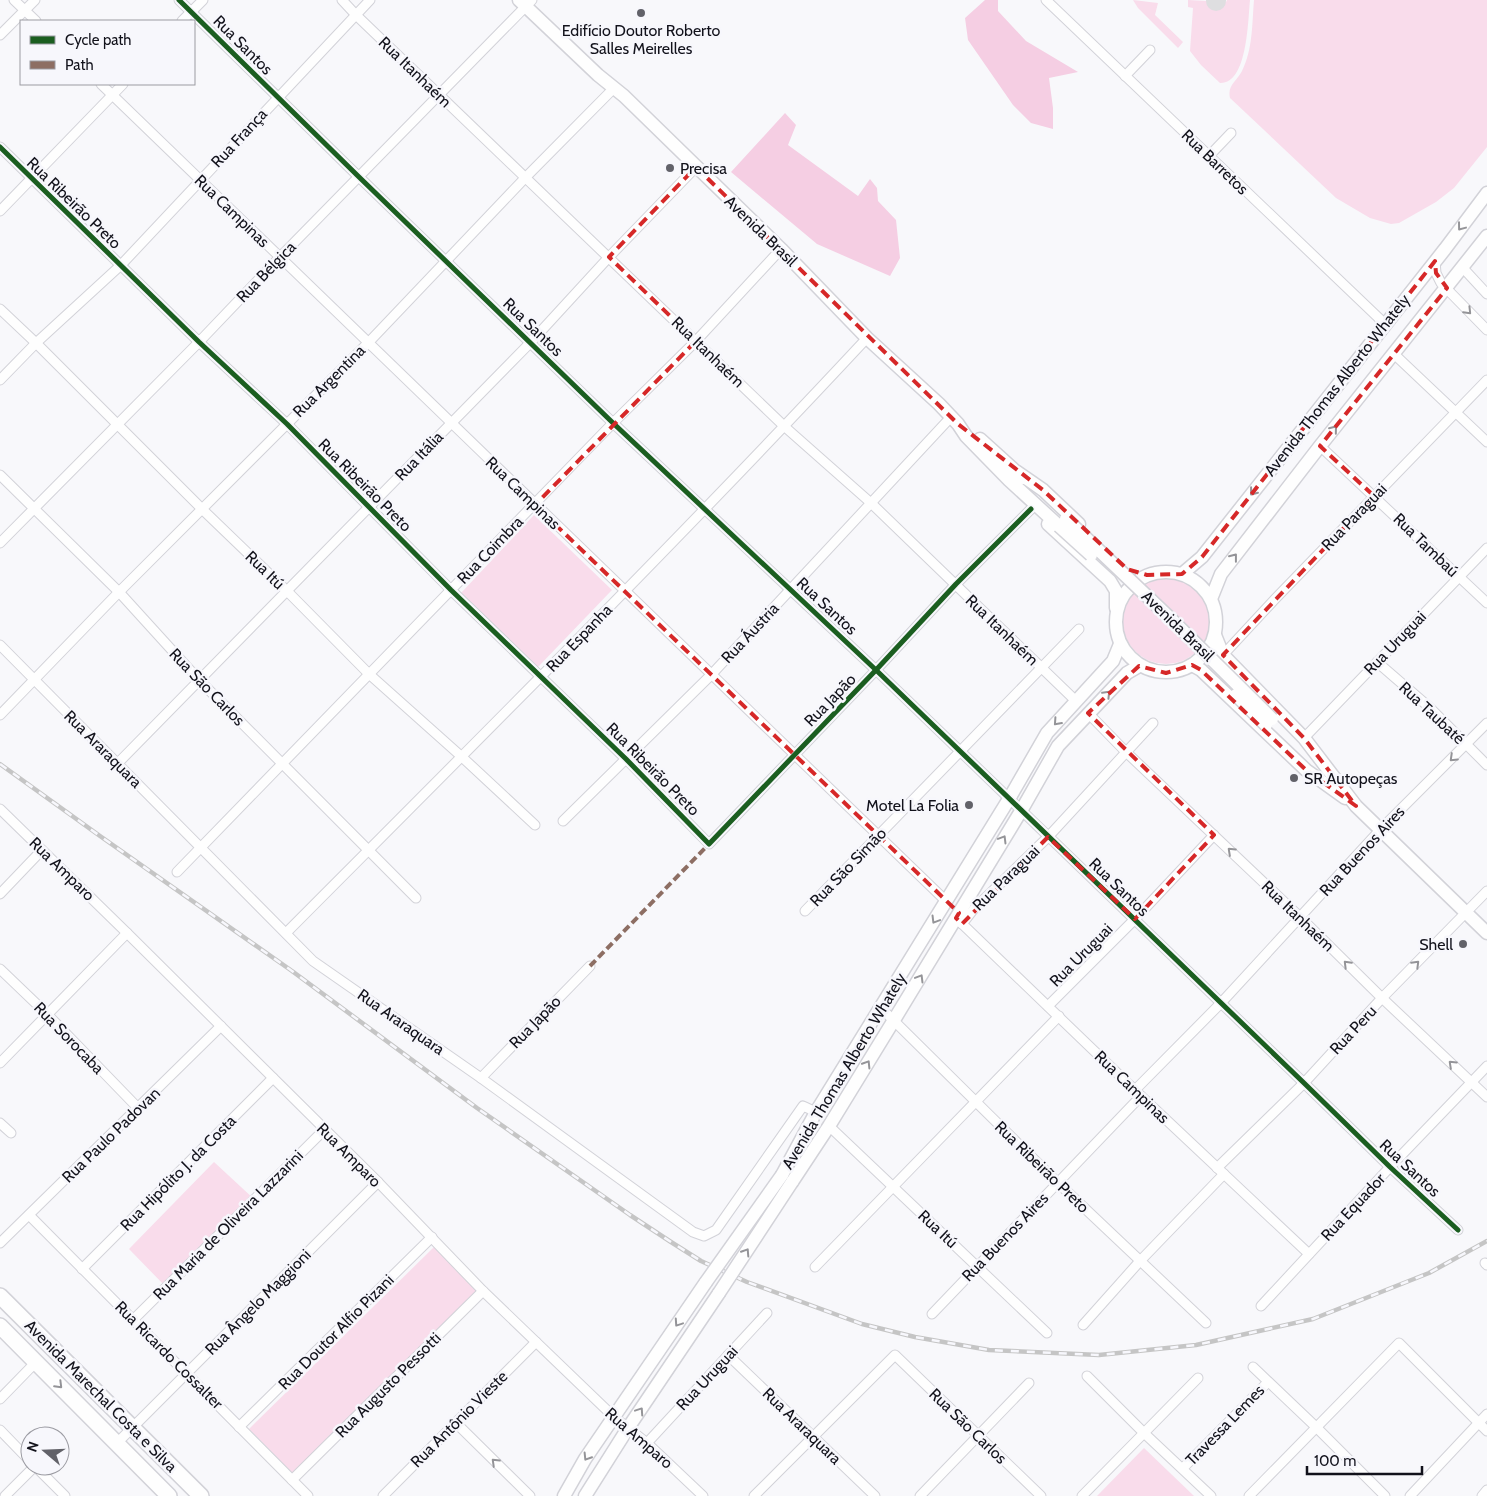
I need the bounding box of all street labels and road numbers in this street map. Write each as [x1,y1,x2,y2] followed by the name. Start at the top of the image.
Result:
[210,12,277,79] street label: Rua Santos
[375,33,455,111] street label: Rua Itanhaém
[207,104,271,171] street label: Rua França
[1178,126,1253,199] street label: Rua Barretos
[23,153,125,253] street label: Rua Ribeirão Preto
[191,171,273,252] street label: Rua Campinas
[721,192,801,270] street label: Avenida Brasil
[232,237,300,306] street label: Rua Bélgica
[1260,290,1414,480] street label: Avenida Thomas Alberto Whately
[499,294,567,360] street label: Rua Santos
[668,313,748,391] street label: Rua Itanhaém
[289,341,369,421] street label: Rua Argentina
[391,427,447,485] street label: Rua Itália
[315,435,416,536] street label: Rua Ribeirão Preto
[482,453,564,534] street label: Rua Campinas
[1317,480,1391,554] street label: Rua Paraguai
[1389,509,1463,581] street label: Rua Tambaú
[453,512,527,588] street label: Rua Coimbra
[242,547,288,593] street label: Rua Itú
[793,573,861,639] street label: Rua Santos
[1138,587,1218,665] street label: Avenida Brasil
[962,591,1042,669] street label: Rua Itanhaém
[717,599,783,667] street label: Rua Áustria
[542,600,616,676] street label: Rua Espanha
[1360,607,1430,679] street label: Rua Uruguai
[165,644,249,730] street label: Rua São Carlos
[800,669,860,730] street label: Rua Japão
[1395,678,1469,748] street label: Rua Taubaté
[60,706,146,792] street label: Rua Araraquara
[603,719,704,820] street label: Rua Ribeirão Preto
[1315,802,1409,900] street label: Rua Buenos Aires
[806,824,890,910] street label: Rua São Simão
[25,833,99,905] street label: Rua Amparo
[969,841,1043,915] street label: Rua Paraguai
[1085,854,1153,920] street label: Rua Santos
[1258,877,1338,955] street label: Rua Itanhaém
[1046,920,1116,990] street label: Rua Uruguai
[778,969,910,1173] street label: Avenida Thomas Alberto Whately
[354,985,448,1059] street label: Rua Araraquara
[505,991,565,1052] street label: Rua Japão
[30,998,108,1078] street label: Rua Sorocaba
[1326,1002,1380,1058] street label: Rua Peru
[1091,1047,1173,1128] street label: Rua Campinas
[58,1083,164,1187] street label: Rua Paulo Padovan
[116,1111,240,1235] street label: Rua Hipólito J. da Costa
[991,1117,1093,1217] street label: Rua Ribeirão Preto
[313,1119,385,1191] street label: Rua Amparo
[1376,1135,1444,1201] street label: Rua Santos
[149,1146,307,1304] street label: Rua Maria de Oliveira Lazzarini
[1317,1169,1390,1245] street label: Rua Equador
[958,1188,1052,1285] street label: Rua Buenos Aires
[914,1206,962,1252] street label: Rua Itú
[201,1245,315,1359] street label: Rua Ângelo Maggioni
[274,1270,398,1394] street label: Rua Doutor Alfio Pizani
[111,1297,228,1414] street label: Rua Ricardo Cossalter
[21,1316,181,1476] street label: Avenida Marechal Costa e Silva
[331,1328,445,1442] street label: Rua Augusto Pessotti
[672,1342,742,1414] street label: Rua Uruguai
[407,1367,511,1471] street label: Rua Antônio Vieste
[1182,1380,1268,1469] street label: Travessa Lemes
[759,1384,845,1468] street label: Rua Araraquara
[925,1384,1011,1468] street label: Rua São Carlos
[601,1404,677,1473] street label: Rua Amparo

